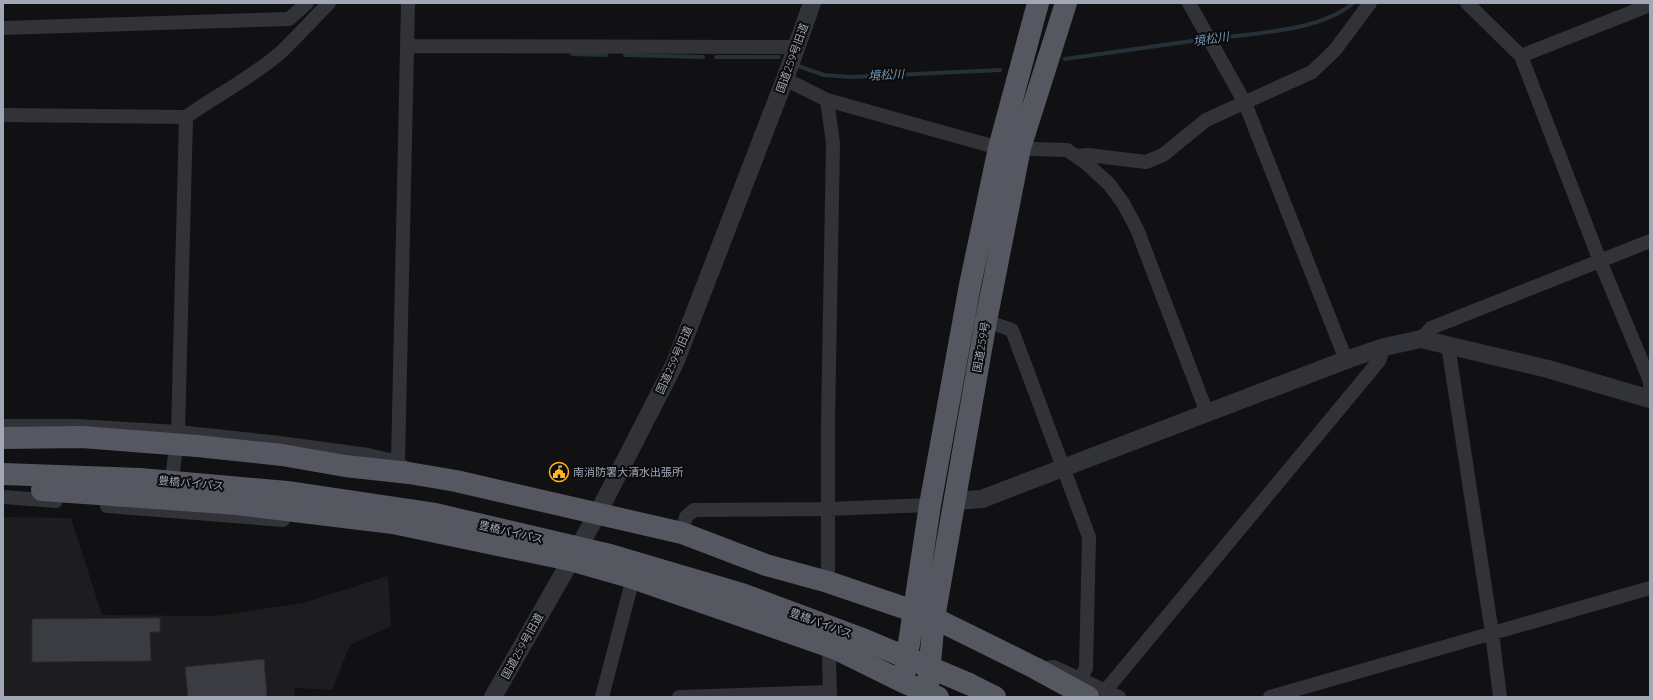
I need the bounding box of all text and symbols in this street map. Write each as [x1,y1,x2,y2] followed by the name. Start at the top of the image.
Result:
[773,21,811,95] street label: 国道259号旧道
[1192,28,1232,48] water label: 境松川
[868,66,906,83] water label: 境松川
[970,321,992,373] street label: 国道259号
[653,324,695,396] street label: 国道259号旧道
[548,461,570,483] public building icon: 南消防署大清水出張所
[573,465,684,479] place label: 南消防署大清水出張所
[158,473,224,493] street label: 豊橋バイパス
[477,518,545,546] street label: 豊橋バイパス
[788,605,854,641] street label: 豊橋バイパス
[498,611,546,681] street label: 国道259号旧道

